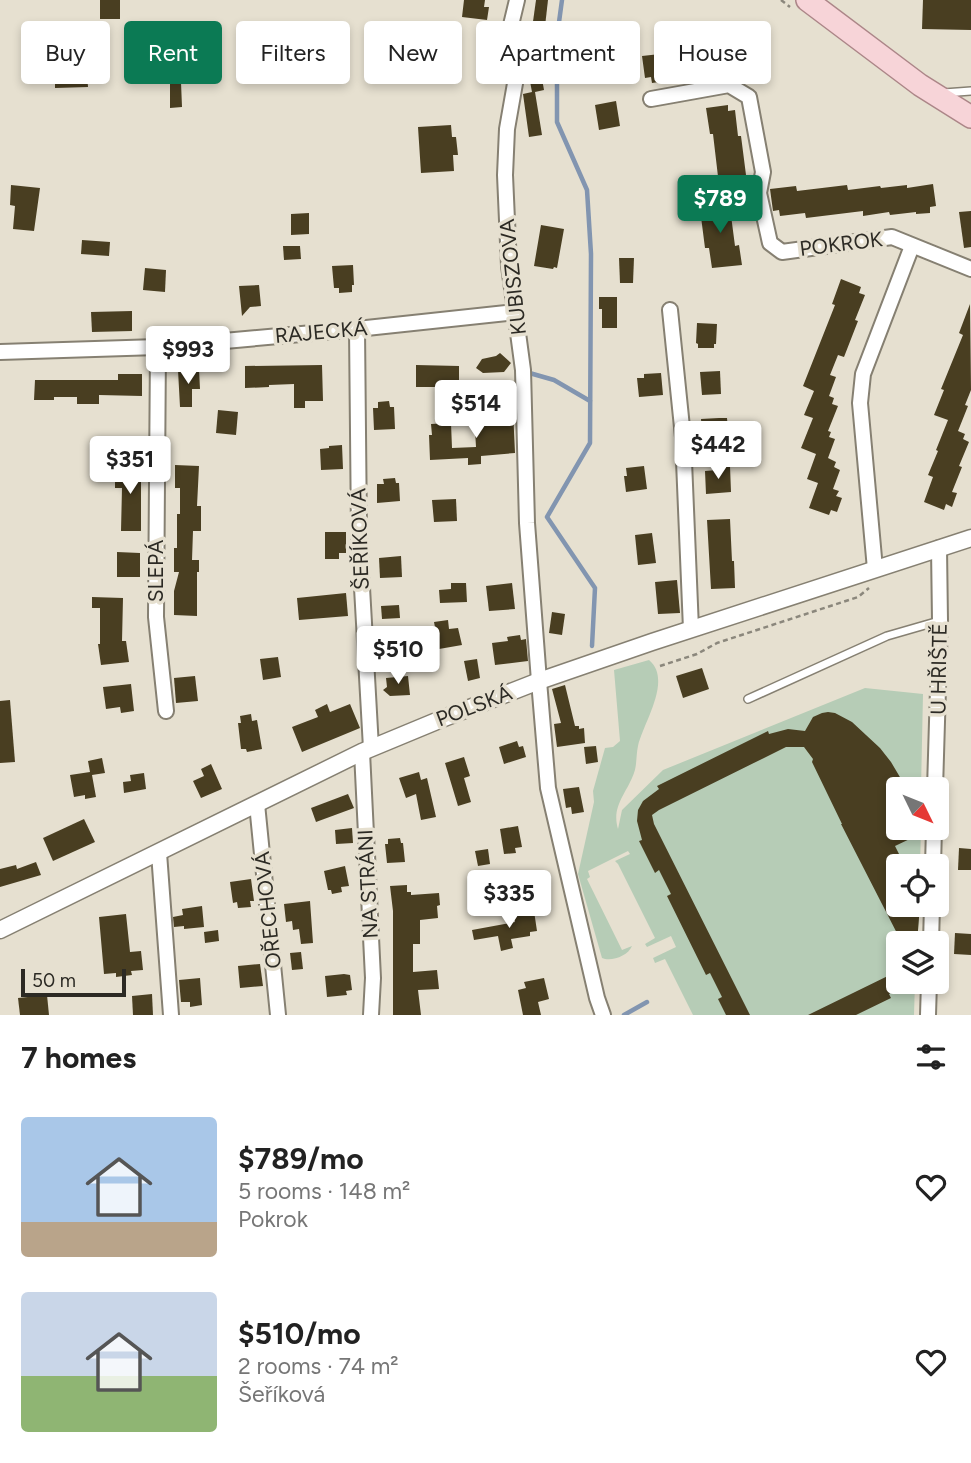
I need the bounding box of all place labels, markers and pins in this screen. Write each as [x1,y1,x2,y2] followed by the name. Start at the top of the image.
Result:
[679,176,761,235] pin: $789
[147,326,229,386] pin: $993
[435,380,517,440] pin: $514
[677,421,759,481] pin: $442
[89,436,171,496] pin: $351
[357,626,439,686] pin: $510
[468,870,550,930] pin: $335

